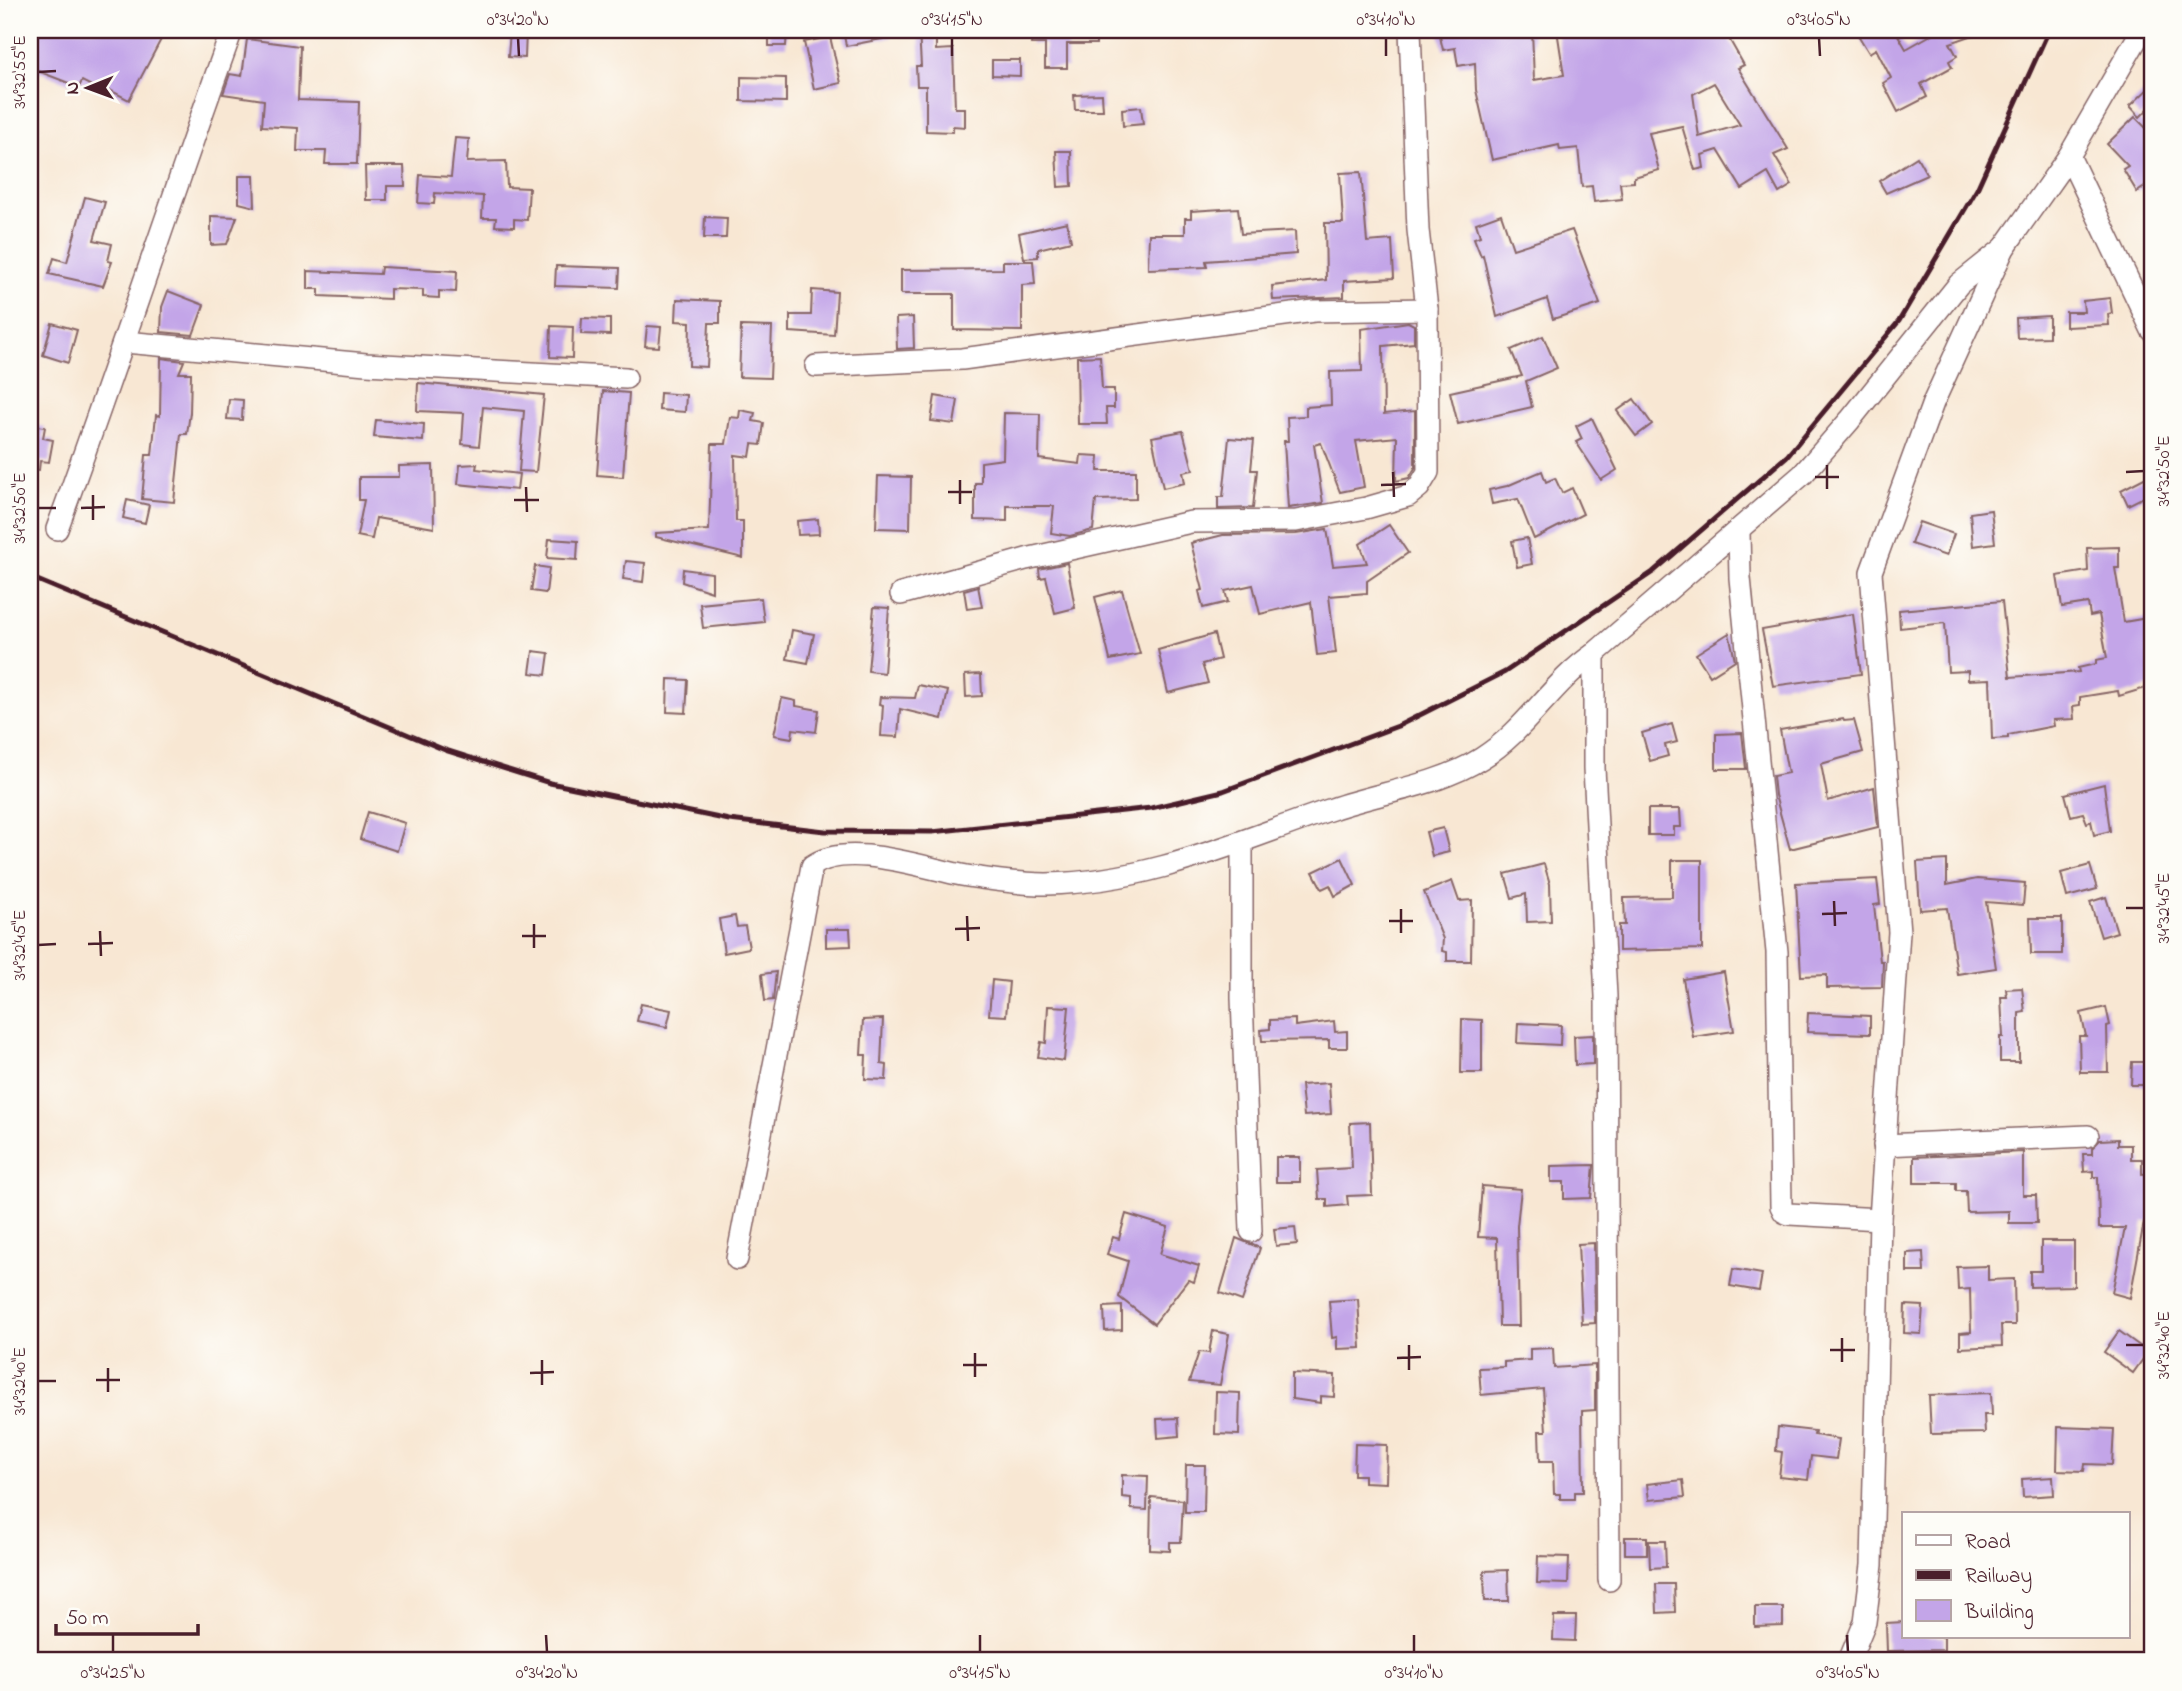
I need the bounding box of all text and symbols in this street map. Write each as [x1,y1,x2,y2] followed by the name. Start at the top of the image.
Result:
[487,8,549,34] text: 0°34'20"N
[921,8,983,34] text: 0°34'15"N
[1356,8,1416,34] text: 0°34'10"N
[1787,8,1851,34] text: 0°34'05"N
[8,35,34,109] text: 34°32'55"E
[52,52,122,122] north arrow
[60,81,87,95] text: N
[2152,435,2178,507] text: 34°32'50"E
[8,472,34,544] text: 34°32'50"E
[2152,873,2178,943] text: 34°32'45"E
[8,910,34,980] text: 34°32'45"E
[2152,1311,2178,1379] text: 34°32'40"E
[8,1347,34,1415] text: 34°32'40"E
[1902,1512,2130,1638] legend
[1965,1528,2011,1558] text: Road
[1965,1562,2032,1594] text: Railway
[56,1593,198,1637] scale bar
[1964,1598,2034,1630] text: Building
[66,1604,109,1634] text: 50 m
[81,1661,145,1687] text: 0°34'25"N
[516,1661,578,1687] text: 0°34'20"N
[949,1661,1011,1687] text: 0°34'15"N
[1384,1661,1444,1687] text: 0°34'10"N
[1816,1661,1880,1687] text: 0°34'05"N

